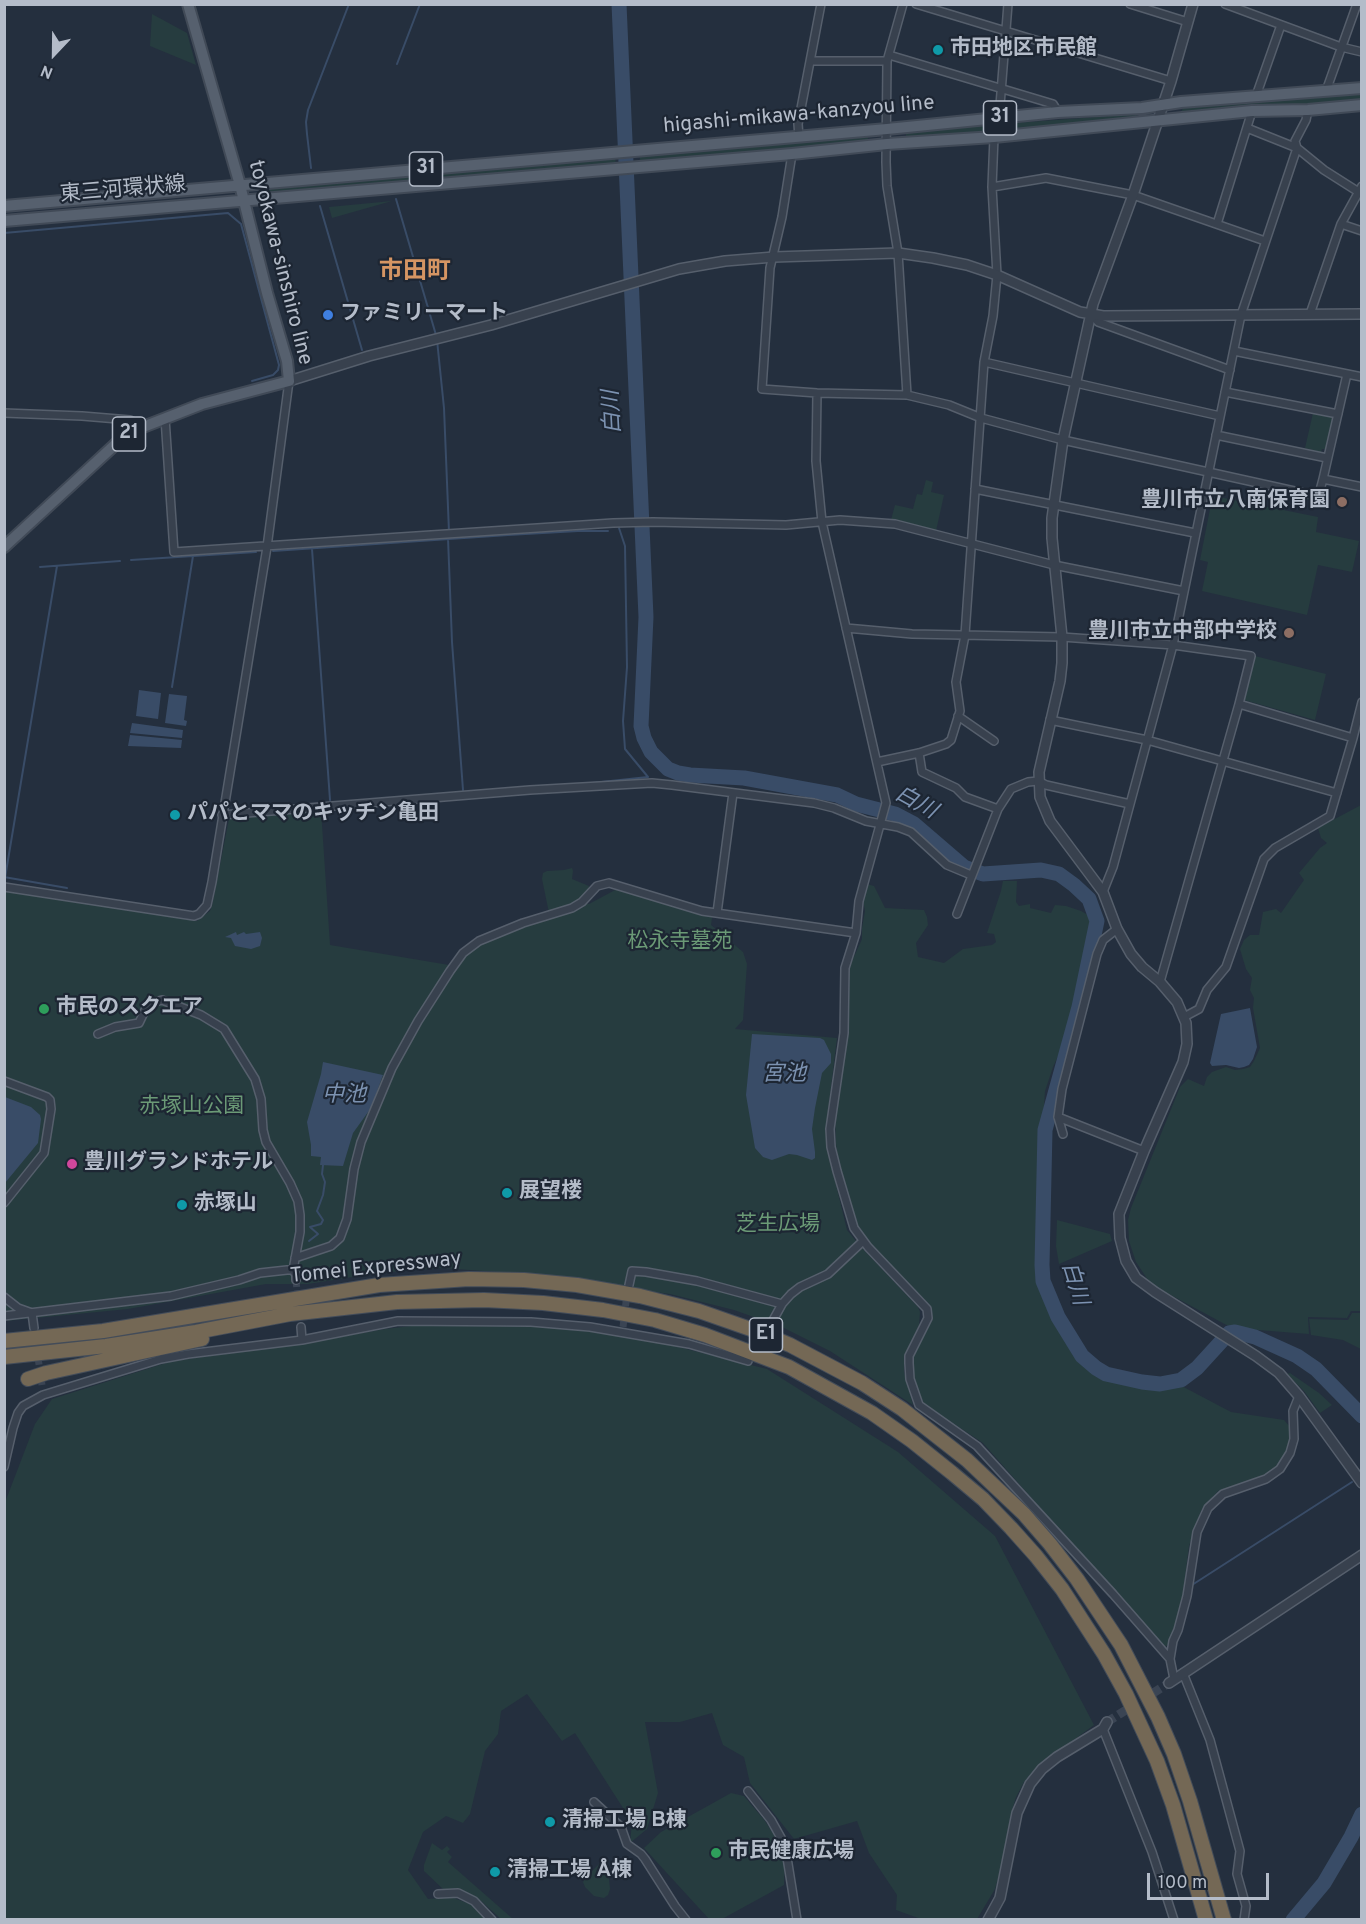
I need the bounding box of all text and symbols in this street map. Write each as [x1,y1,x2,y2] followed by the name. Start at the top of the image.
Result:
[24,24,84,84] north arrow
[950,37,1097,63] place label: 市田地区市民館
[931,43,945,57] marker: 市田地区市民館
[38,59,56,82] text: N
[662,92,936,140] street label: higashi-mikawa-kanzyou line
[984,101,1016,135] road number: 31
[410,152,442,186] road number: 31
[241,158,317,368] street label: toyokawa-sinshiro line
[59,173,187,209] street label: 東三河環状線
[379,259,451,287] district label: 市田町
[340,302,508,328] place label: ファミリーマート
[321,308,335,322] marker: ファミリーマート
[600,389,628,435] water label: 白川
[112,417,146,451] road number: 21
[1141,489,1330,515] place label: 豊川市立八南保育園
[1335,495,1349,509] marker: 豊川市立八南保育園
[1088,620,1277,646] place label: 豊川市立中部中学校
[1282,626,1296,640] marker: 豊川市立中部中学校
[889,782,941,826] water label: 白川
[187,802,439,828] place label: パパとママのキッチン亀田
[168,808,182,822] marker: パパとママのキッチン亀田
[628,930,732,956] park label: 松永寺墓苑
[56,996,203,1022] place label: 市民のスクエア
[37,1002,51,1016] marker: 市民のスクエア
[762,1063,806,1089] water label: 宮池
[322,1084,366,1110] water label: 中池
[140,1095,244,1121] park label: 赤塚山公園
[84,1151,273,1177] place label: 豊川グランドホテル
[65,1157,79,1171] marker: 豊川グランドホテル
[519,1180,582,1206] place label: 展望楼
[500,1186,514,1200] marker: 展望楼
[194,1192,257,1218] place label: 赤塚山
[175,1198,189,1212] marker: 赤塚山
[736,1213,820,1239] park label: 芝生広場
[289,1247,463,1291] street label: Tomei Expressway
[1054,1259,1092,1309] water label: 白川
[750,1318,783,1352] road number: E1
[562,1809,687,1835] place label: 清掃工場 B棟
[543,1815,557,1829] marker: 清掃工場 B棟
[728,1840,854,1866] place label: 市民健康広場
[709,1846,723,1860] marker: 市民健康広場
[507,1859,632,1885] place label: 清掃工場 Å棟
[1150,1861,1272,1899] scale bar
[488,1865,502,1879] marker: 清掃工場 Å棟
[1158,1872,1207,1895] text: 100 m

